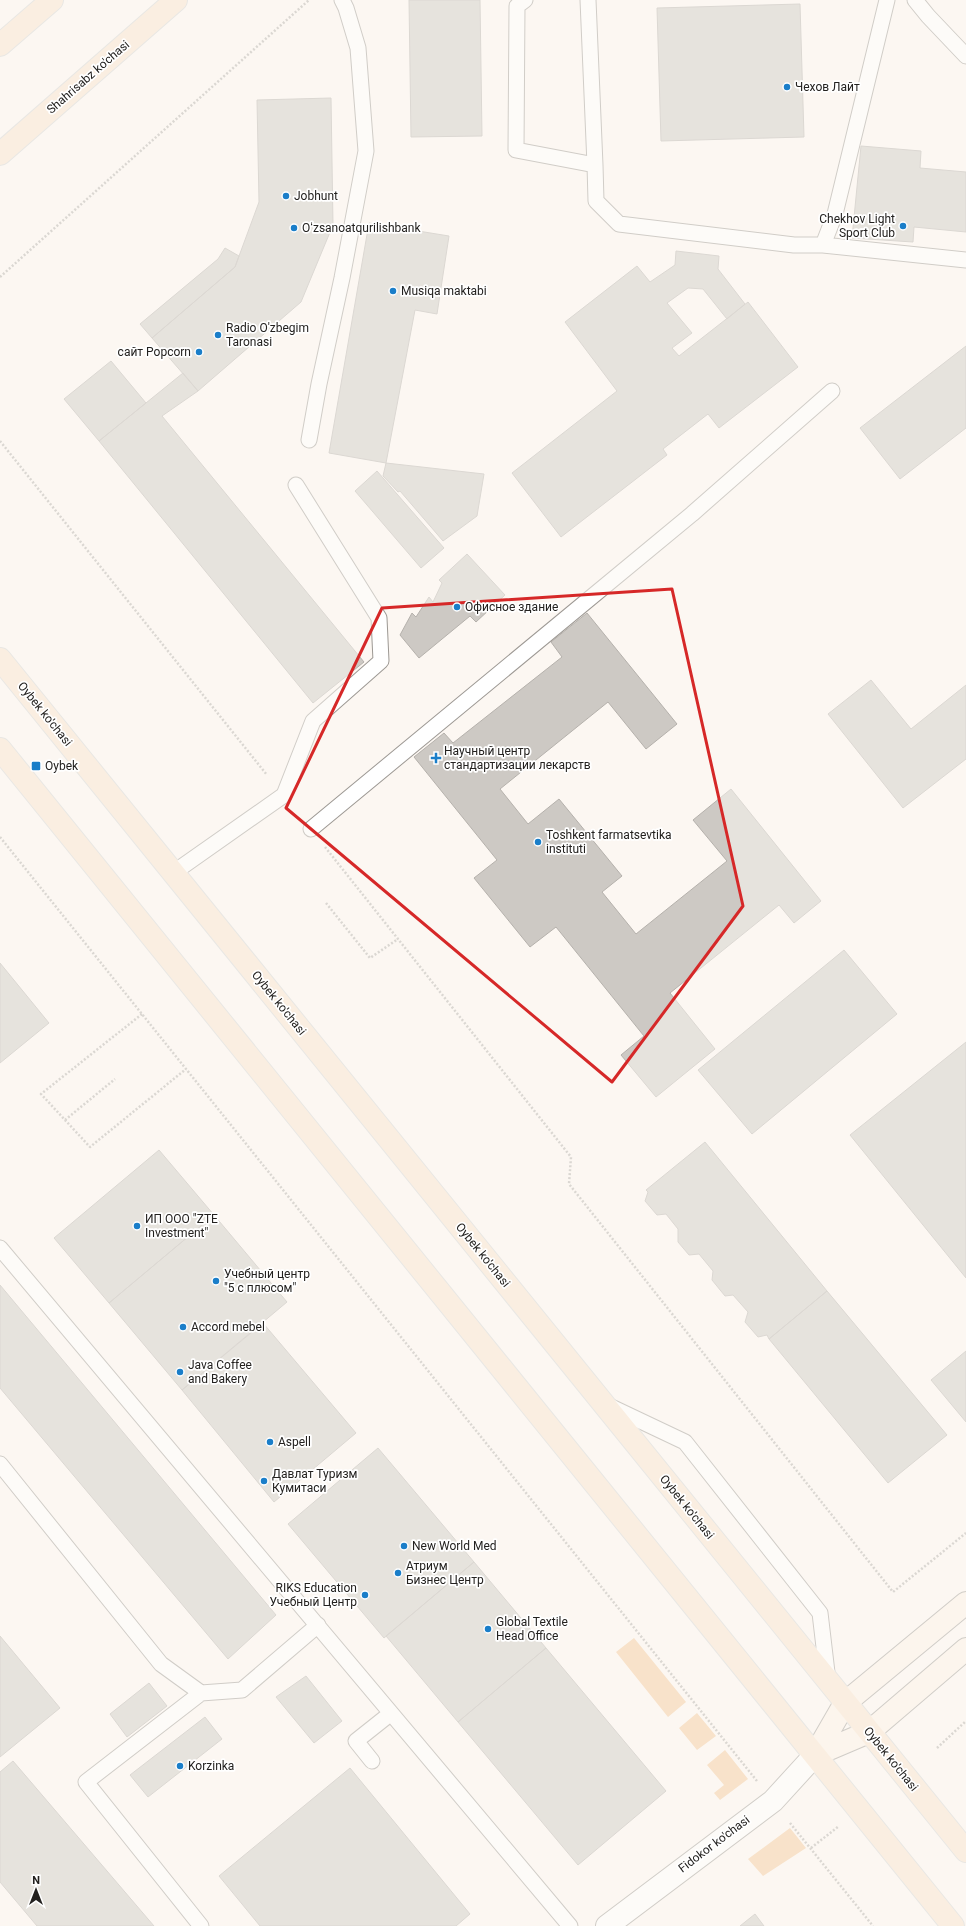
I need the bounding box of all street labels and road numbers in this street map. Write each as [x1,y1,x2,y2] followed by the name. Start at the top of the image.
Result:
[44,37,132,117] street label: Shahrisabz ko'chasi
[15,679,75,749] street label: Oybek ko'chasi
[249,968,309,1038] street label: Oybek ko'chasi
[453,1220,513,1290] street label: Oybek ko'chasi
[657,1472,717,1542] street label: Oybek ko'chasi
[861,1724,921,1794] street label: Oybek ko'chasi
[676,1813,752,1875] street label: Fidokor ko'chasi

